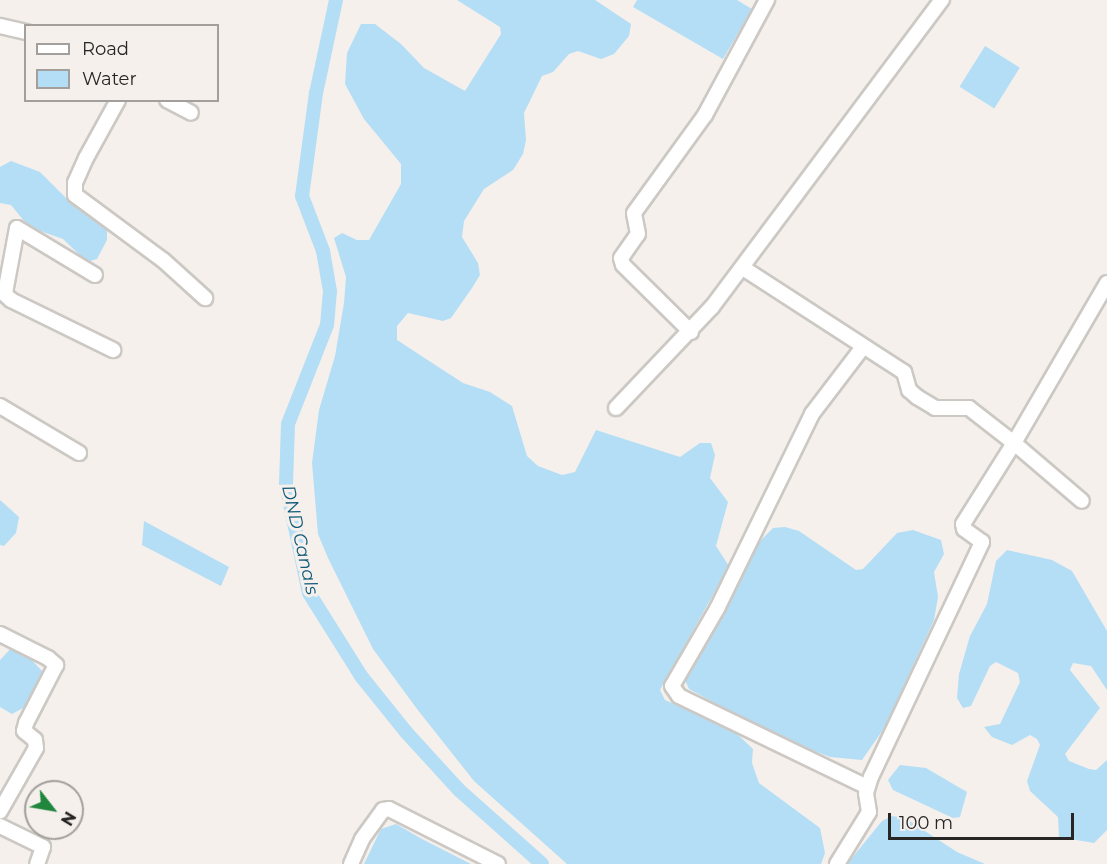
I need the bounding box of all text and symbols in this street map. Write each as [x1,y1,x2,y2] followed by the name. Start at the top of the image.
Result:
[24,24,219,102] legend
[82,38,129,60] text: Road
[82,68,137,90] text: Water
[277,483,323,597] water label: DND Canals
[24,780,84,840] north arrow
[891,801,1077,839] scale bar
[57,808,80,829] text: N
[899,812,953,834] text: 100 m

